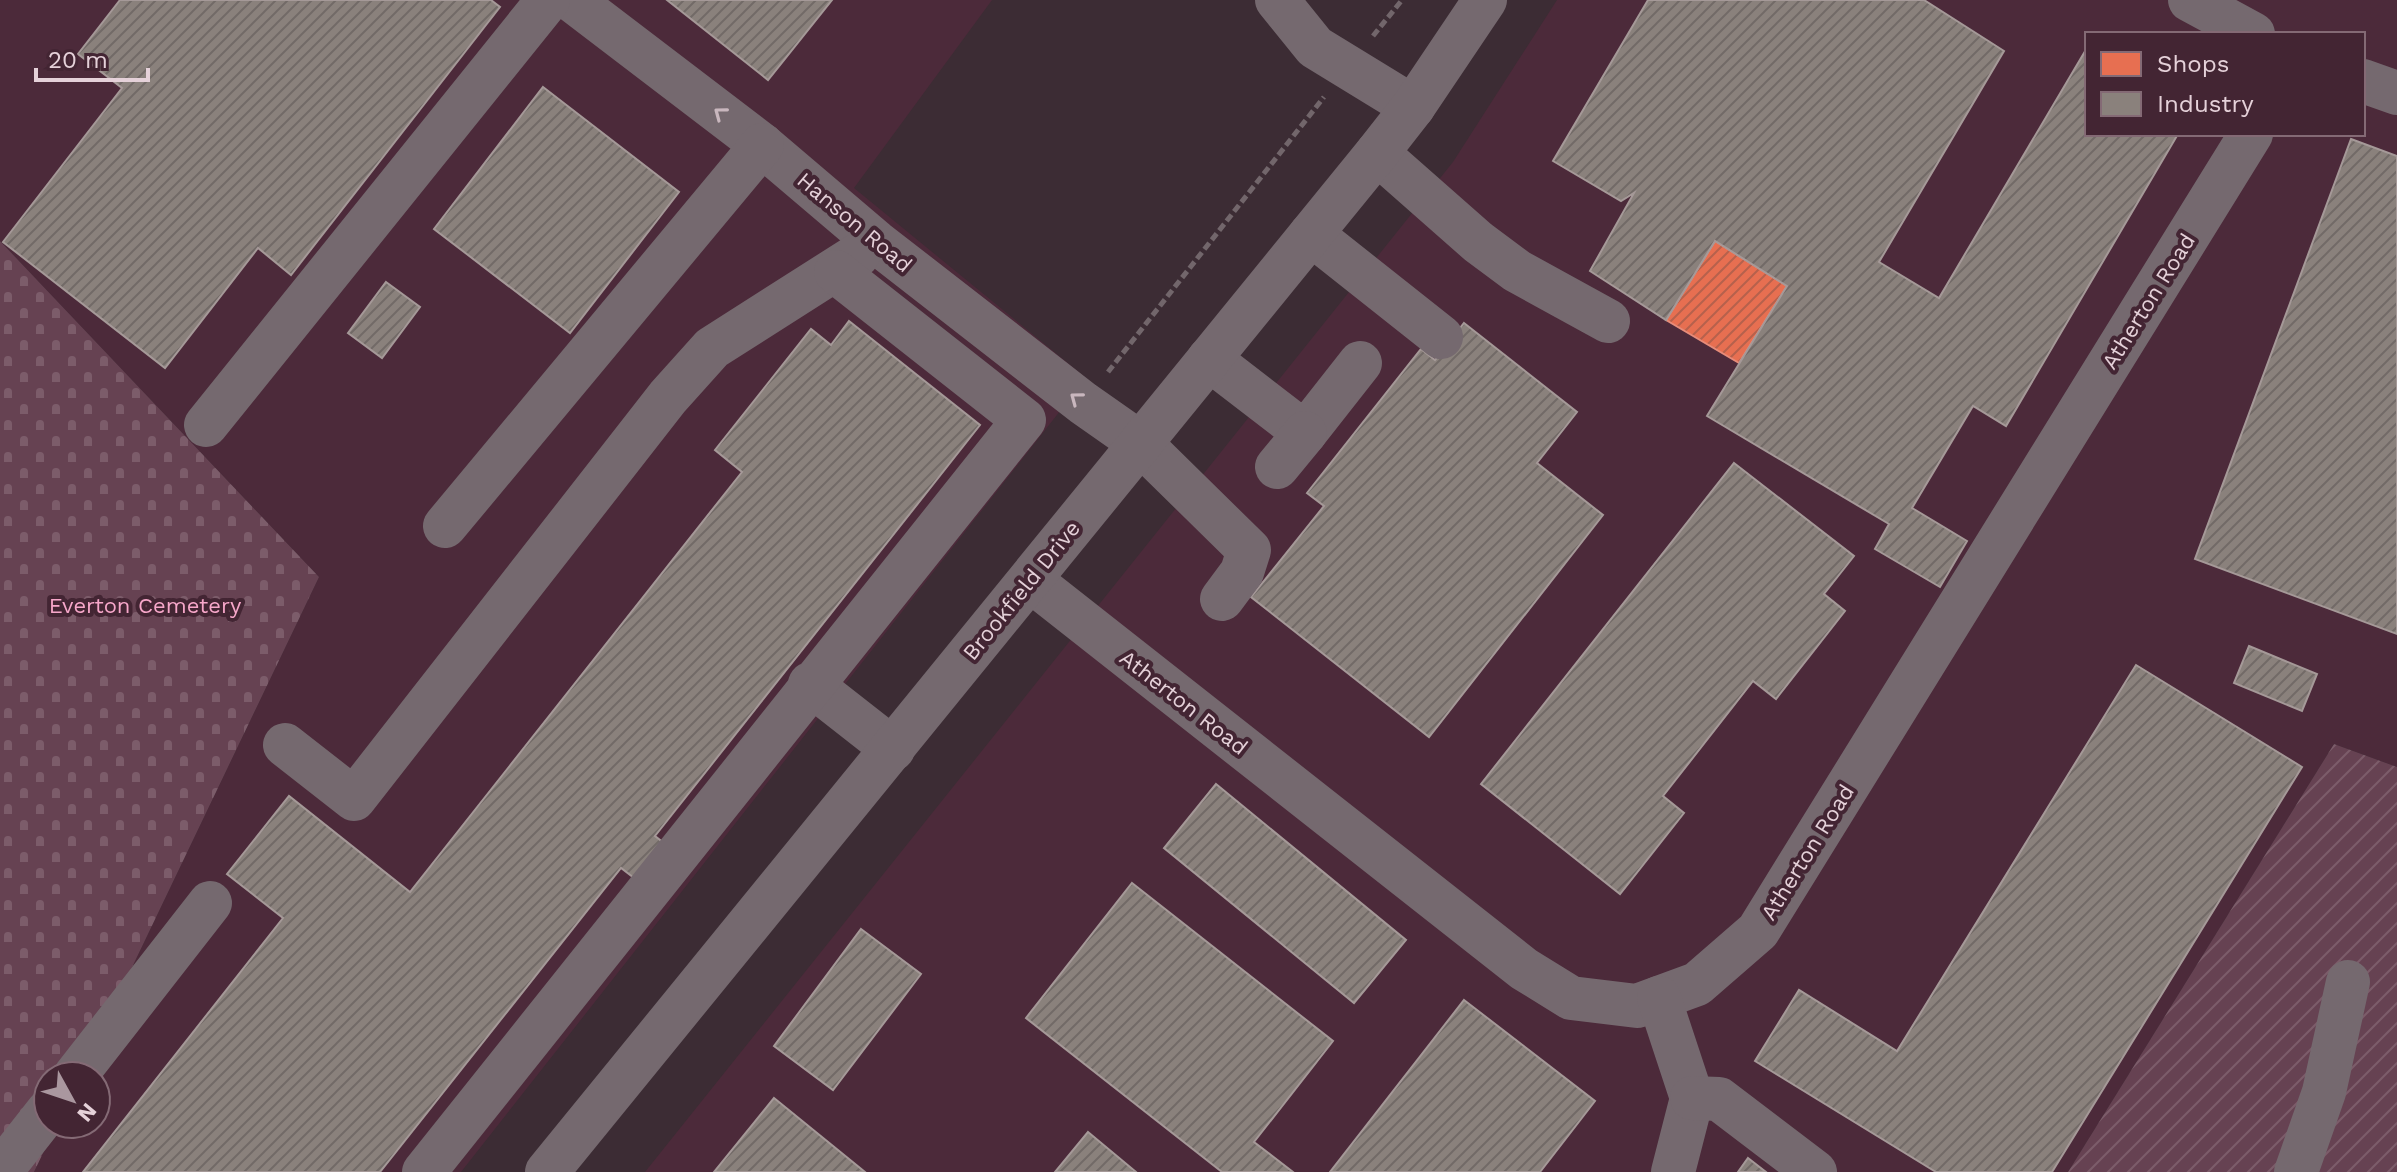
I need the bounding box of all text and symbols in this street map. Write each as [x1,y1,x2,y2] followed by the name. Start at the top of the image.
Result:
[36,32,148,82] scale bar
[2085,32,2365,136] legend
[48,46,108,74] text: 20 m
[2157,50,2229,78] text: Shops
[2157,90,2254,118] text: Industry
[714,108,729,122] one-way arrow
[792,167,917,278] street label: Hanson Road
[2097,229,2200,374] street label: Atherton Road
[1070,393,1085,407] one-way arrow
[958,516,1085,665] street label: Brookfield Drive
[49,593,242,618] park label: Everton Cemetery
[1115,645,1252,760] street label: Atherton Road
[1756,780,1859,925] street label: Atherton Road
[32,1060,112,1140] north arrow
[72,1098,102,1127] text: N

